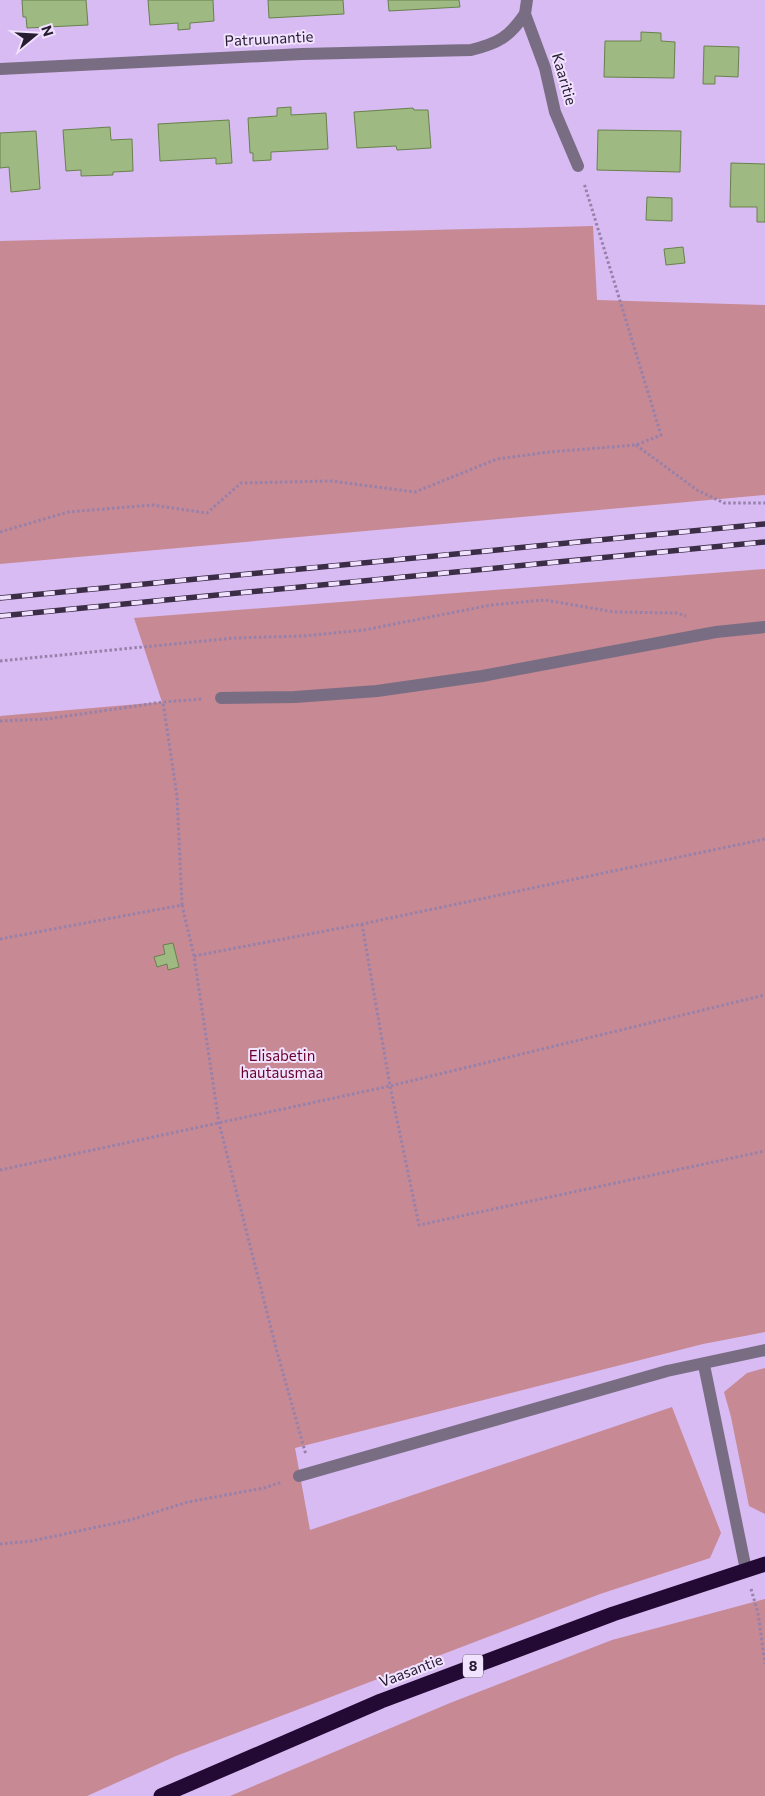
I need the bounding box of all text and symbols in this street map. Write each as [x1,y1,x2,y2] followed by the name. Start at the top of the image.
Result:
[10,10,60,60] north arrow
[38,23,58,38] text: N
[224,27,314,49] street label: Patruunantie
[549,51,581,107] street label: Kaaritie
[241,1046,323,1081] park label: Elisabetin hautausmaa
[376,1650,445,1690] street label: Vaasantie
[463,1654,483,1678] road number: 8

